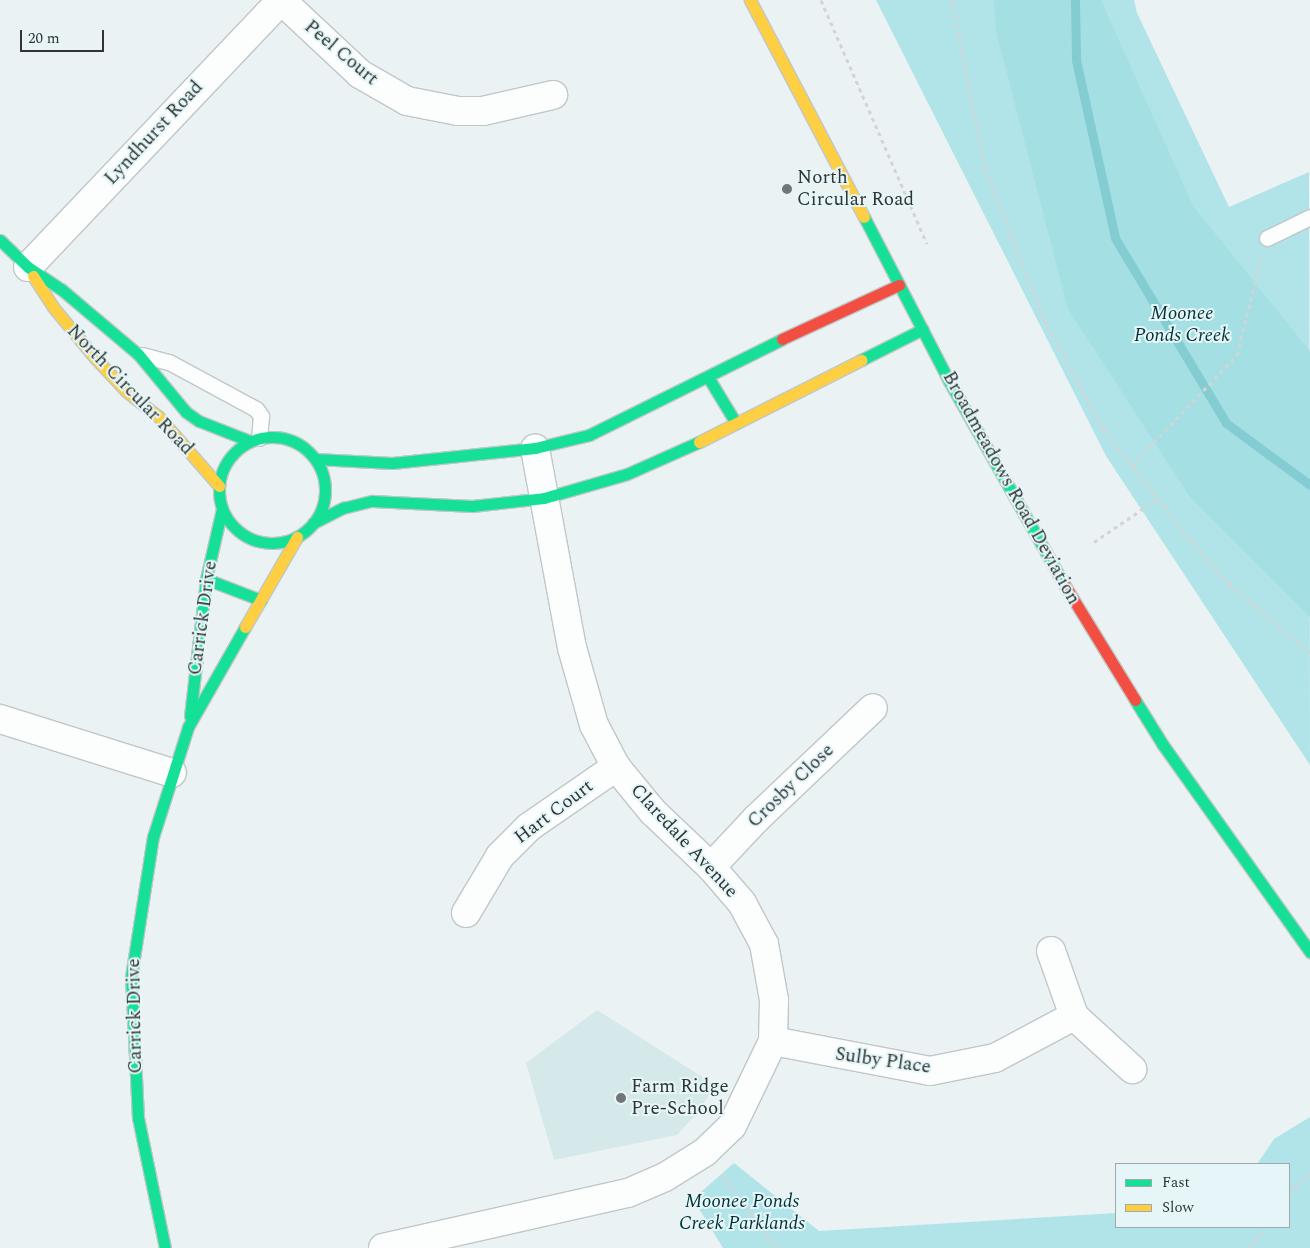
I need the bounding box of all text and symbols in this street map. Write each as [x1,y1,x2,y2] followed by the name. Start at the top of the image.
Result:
[299,16,383,90] street label: Peel Court
[22,20,106,52] scale bar
[28,27,60,50] text: 20 m
[100,76,208,190] street label: Lyndhurst Road
[797,167,914,211] place label: North Circular Road
[781,183,793,195] marker: North Circular Road
[1134,303,1230,347] park label: Moonee Ponds Creek
[62,320,198,460] street label: North Circular Road
[937,367,1085,609] street label: Broadmeadows Road Deviation
[184,559,222,677] street label: Carrick Drive
[743,739,839,833] street label: Crosby Close
[510,775,598,849] street label: Hart Court
[625,779,743,903] street label: Claredale Avenue
[123,958,147,1074] street label: Carrick Drive
[834,1043,932,1079] street label: Sulby Place
[631,1076,729,1120] place label: Farm Ridge Pre-School
[615,1092,627,1104] marker: Farm Ridge Pre-School
[1115,1163,1290,1228] legend
[1162,1171,1190,1194] text: Fast
[679,1191,805,1235] park label: Moonee Ponds Creek Parklands
[1162,1196,1194,1219] text: Slow

